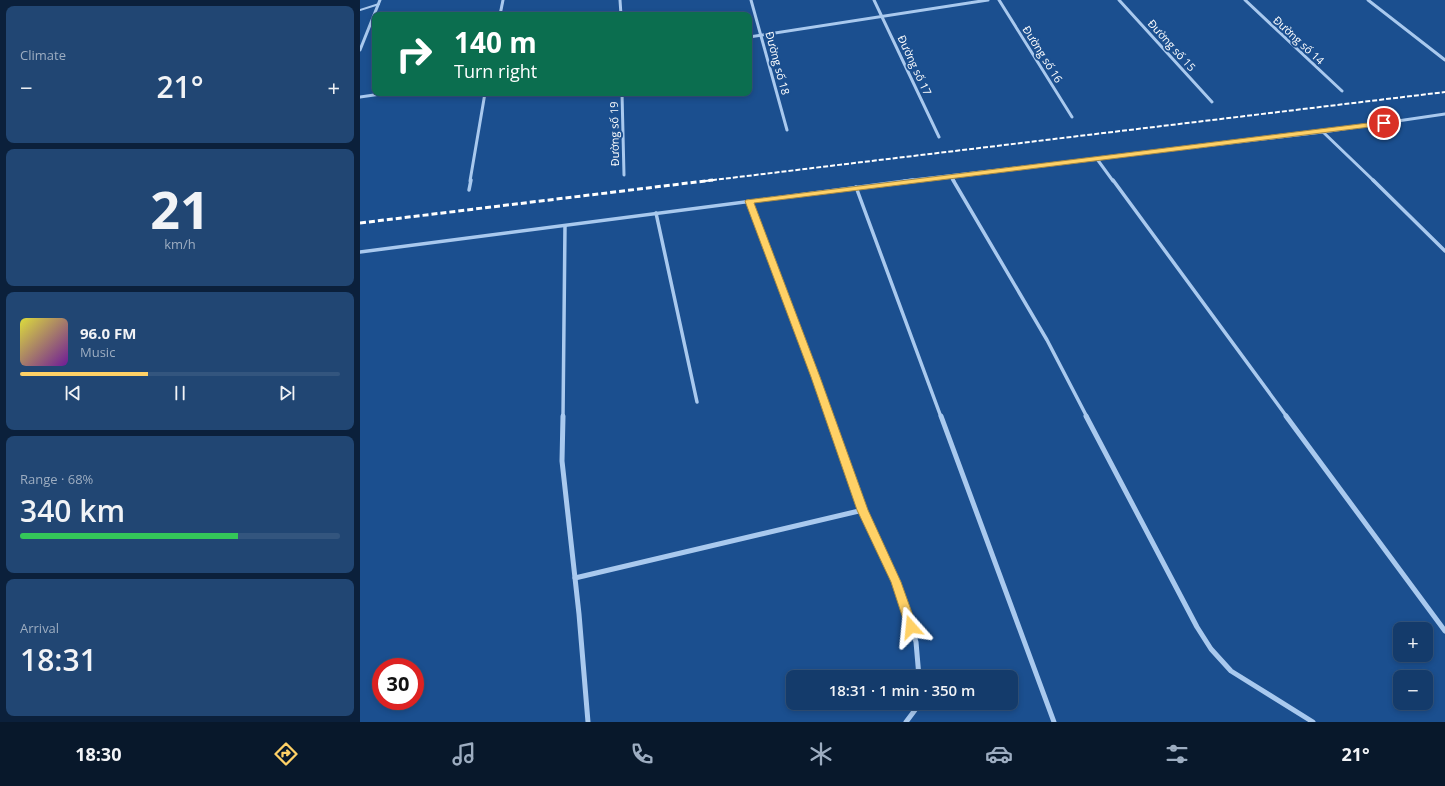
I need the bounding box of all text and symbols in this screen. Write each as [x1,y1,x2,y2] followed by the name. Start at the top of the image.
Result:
[1270,12,1328,68] street label: Đường số 14
[1145,16,1199,74] street label: Đường số 15
[454,23,537,61] text: 140 m
[1019,23,1067,85] street label: Đường số 16
[388,28,440,80] icon: right
[762,30,794,96] street label: Đường số 18
[894,32,936,98] street label: Đường số 17
[20,46,66,64] text: Climate
[454,59,537,83] text: Turn right
[156,66,204,107] text: 21°
[20,72,33,102] text: −
[327,72,340,102] text: +
[606,101,622,167] street label: Đường số 19
[1367,106,1401,140] pin
[1373,112,1395,134] icon: arrive
[150,173,210,244] text: 21
[164,235,196,253] text: km/h
[80,323,136,343] text: 96.0 FM
[80,343,115,361] text: Music
[62,382,84,404] icon: previous
[169,382,191,404] icon: pause
[276,382,298,404] icon: next
[20,470,93,488] text: Range · 68%
[20,490,125,531] text: 340 km
[890,606,932,648] position arrow
[20,619,59,637] text: Arrival
[1393,622,1433,710] map controls
[1393,622,1433,662] button: +
[20,639,97,680] text: 18:31
[372,658,424,710] speed limit sign: 30
[1393,670,1433,710] button: −
[829,680,975,700] text: 18:31 · 1 min · 350 m
[272,740,300,768] icon: directions
[450,740,478,768] icon: music
[628,740,656,768] icon: phone
[807,740,835,768] icon: climate
[985,740,1013,768] icon: car
[1163,740,1191,768] icon: filters
[75,742,121,766] text: 18:30
[1342,742,1370,766] text: 21°

